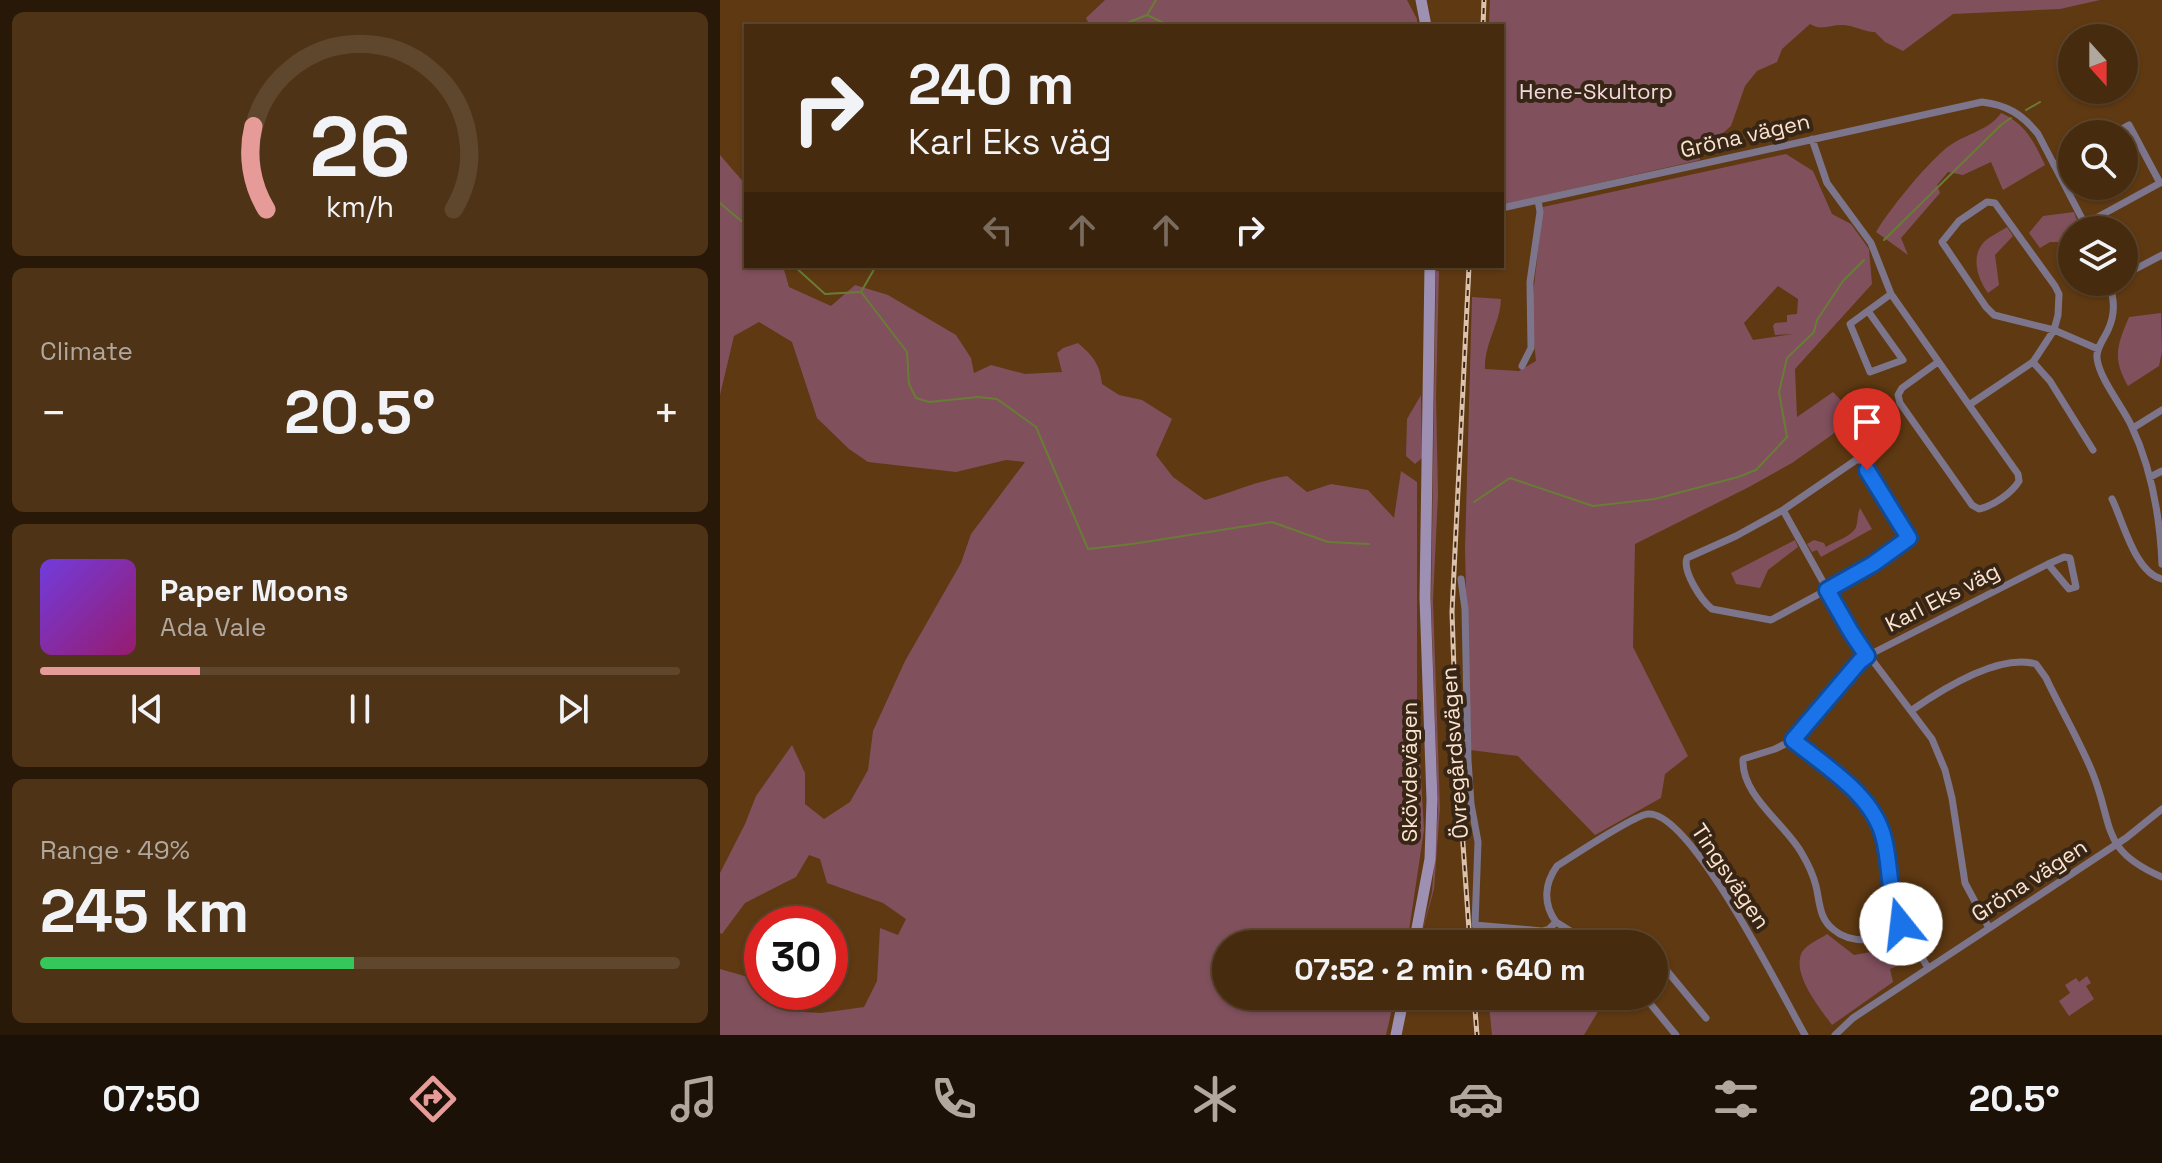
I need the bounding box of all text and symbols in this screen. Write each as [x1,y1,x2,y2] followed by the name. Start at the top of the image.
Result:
[2058,24,2138,104] north arrow
[2058,24,2138,296] map controls
[908,49,1074,120] text: 240 m
[776,56,880,160] icon: right
[1519,77,1673,105] park label: Hene-Skultorp
[310,93,410,199] text: 26
[1677,106,1813,164] street label: Gröna vägen
[908,119,1112,165] text: Karl Eks väg
[2058,120,2138,200] button: search
[326,189,394,225] text: km/h
[976,208,1020,252] icon: left
[1060,208,1104,252] icon: ahead
[1144,208,1188,252] icon: ahead
[1228,208,1272,252] icon: right
[2058,216,2138,296] button: layers
[40,334,133,368] text: Climate
[284,374,436,451] text: 20.5°
[40,385,67,441] text: −
[653,385,680,441] text: +
[1833,388,1901,470] pin
[1845,400,1889,444] icon: arrive
[1880,556,2004,638] street label: Karl Eks väg
[160,571,349,610] text: Paper Moons
[160,610,266,644] text: Ada Vale
[1434,666,1474,840] street label: Övregårdsvägen
[125,687,169,731] icon: previous
[338,687,382,731] icon: pause
[551,687,595,731] icon: next
[1395,702,1423,842] street label: Skövdevägen
[1685,818,1777,934] street label: Tingsvägen
[1966,832,2092,928] street label: Gröna vägen
[40,833,190,867] text: Range · 49%
[40,873,249,950] text: 245 km
[1859,882,1943,966] position arrow
[744,906,848,1010] speed limit sign: 30
[1294,950,1586,989] text: 07:52 · 2 min · 640 m
[405,1071,461,1127] icon: directions
[666,1071,722,1127] icon: music
[926,1071,982,1127] icon: phone
[1187,1071,1243,1127] icon: climate
[1448,1071,1504,1127] icon: car
[1708,1071,1764,1127] icon: filters
[102,1076,201,1122] text: 07:50
[1969,1076,2060,1122] text: 20.5°

